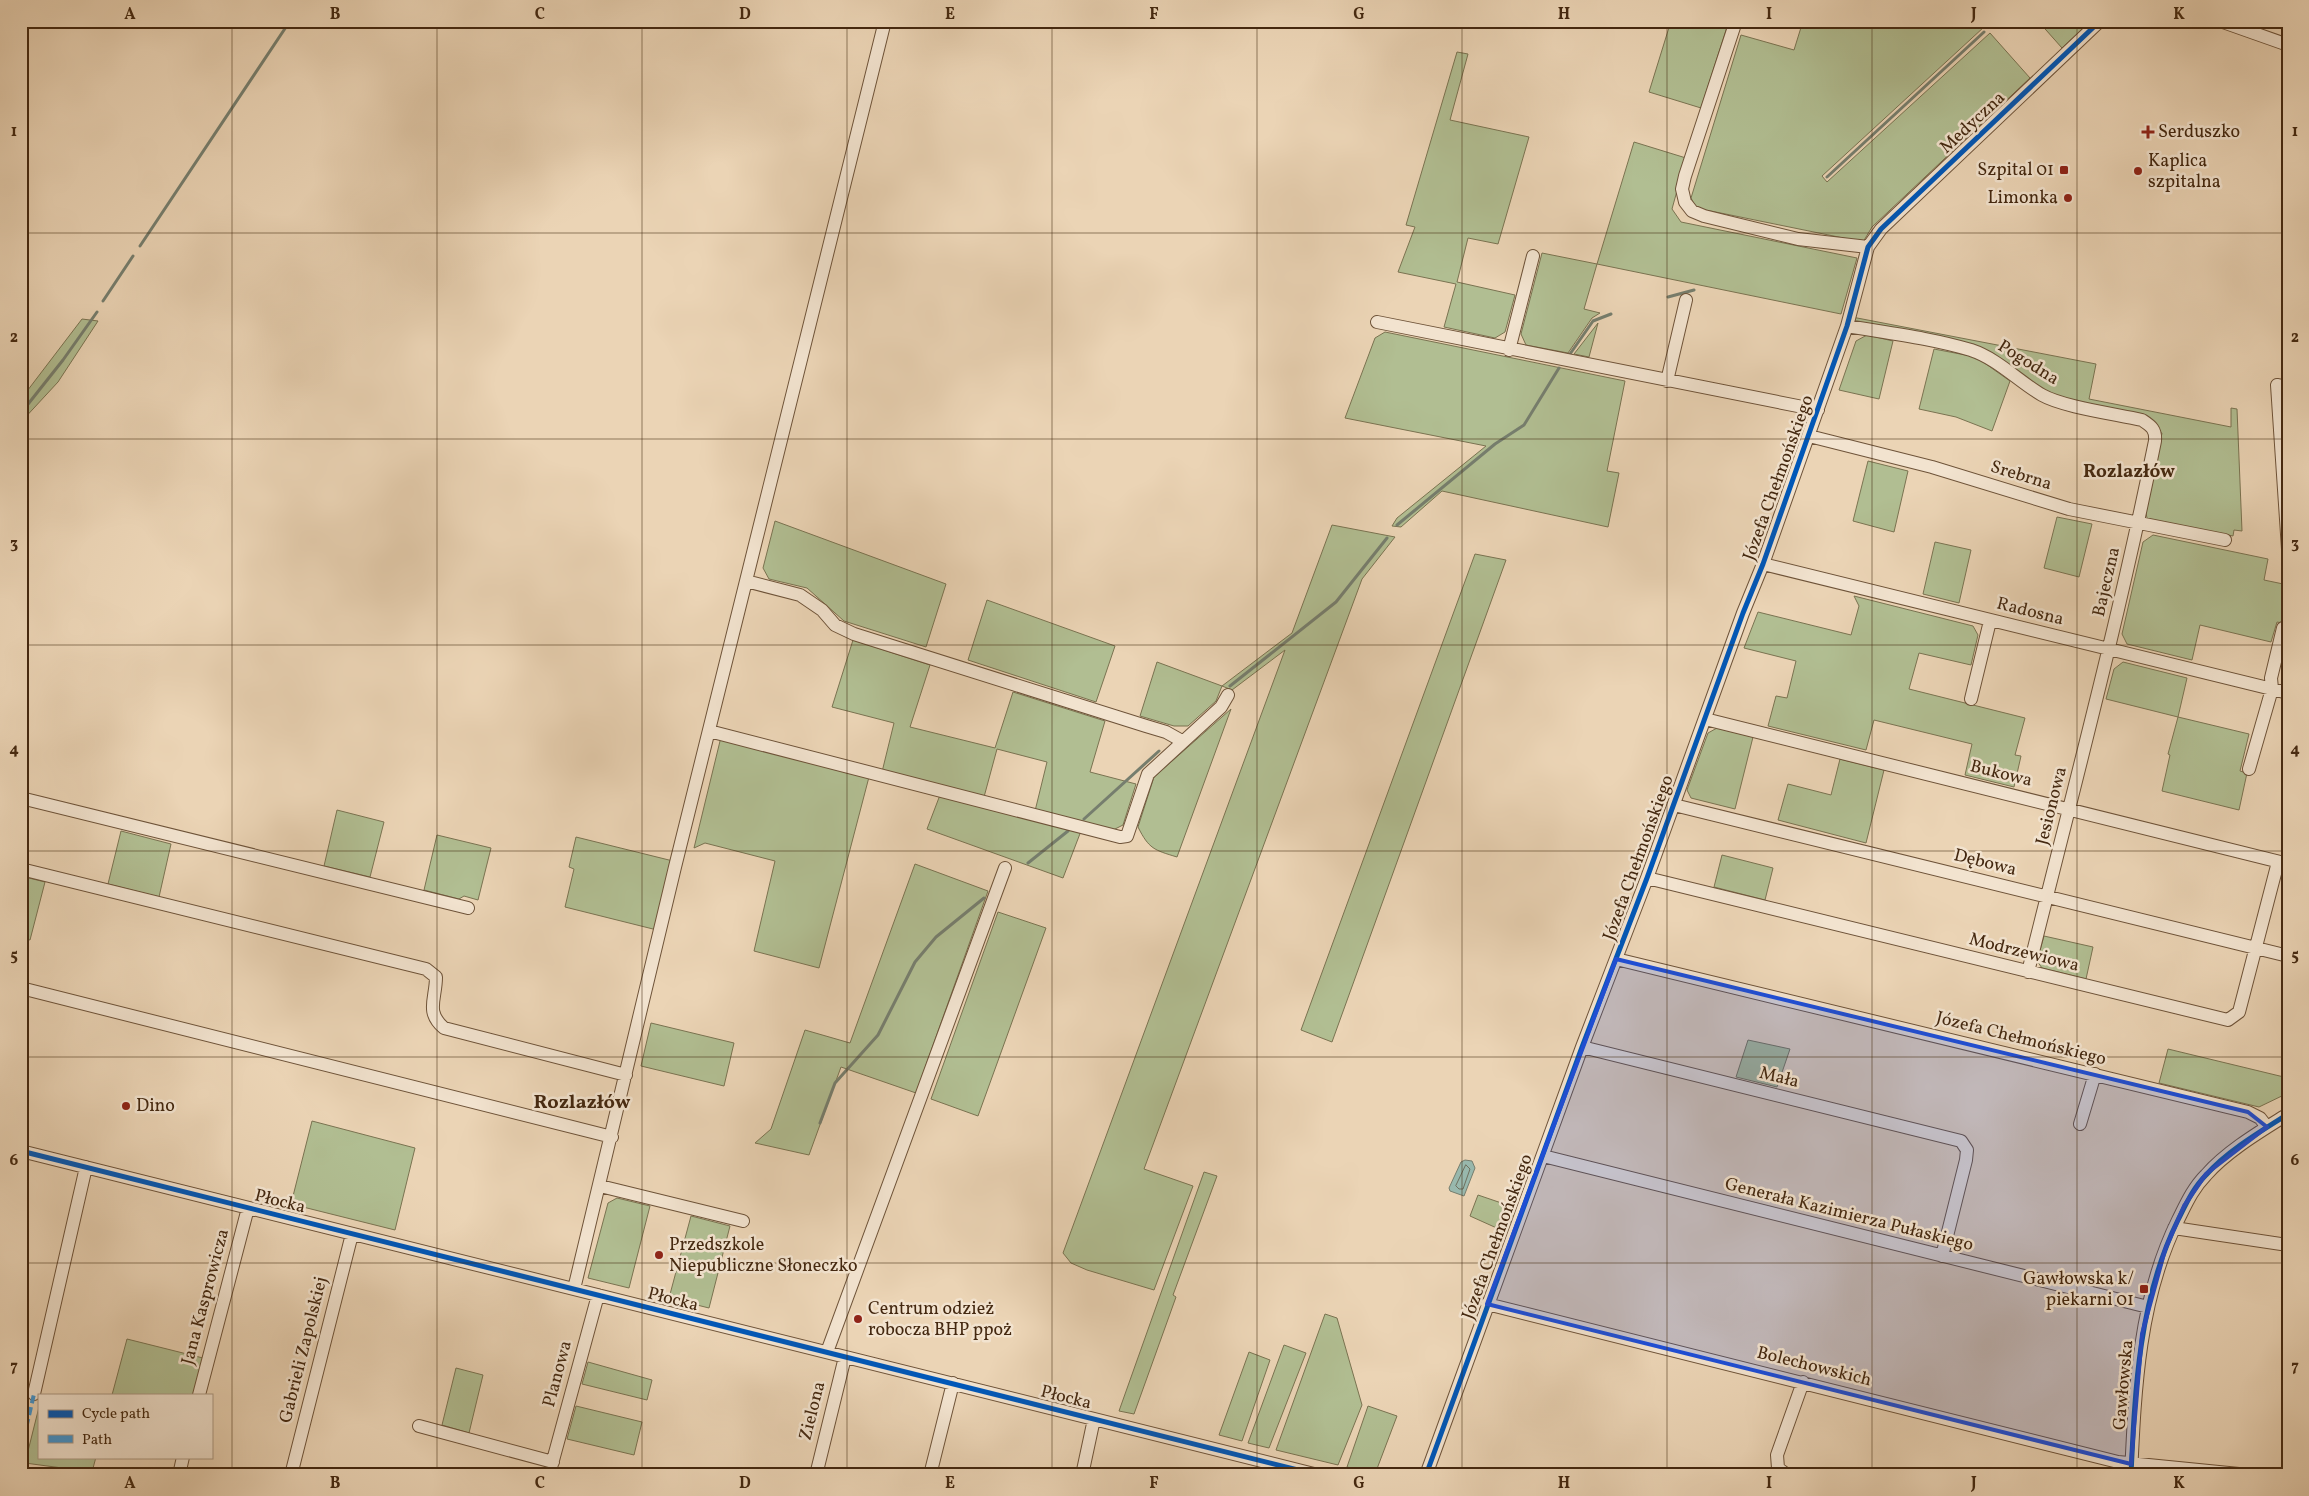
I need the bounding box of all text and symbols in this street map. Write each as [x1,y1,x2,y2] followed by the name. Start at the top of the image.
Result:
[124,4,136,26] text: A
[330,4,341,26] text: B
[535,4,545,26] text: C
[739,4,751,26] text: D
[945,4,955,26] text: E
[1149,4,1159,26] text: F
[1353,4,1365,26] text: G
[1558,4,1570,26] text: H
[1766,4,1772,26] text: I
[1970,4,1977,26] text: J
[2173,4,2185,26] text: K
[1935,86,2011,160] street label: Medyczna
[2158,120,2240,145] place label: Serduszko
[11,121,17,143] text: 1
[2292,121,2298,143] text: 1
[2142,126,2154,138] marker: Serduszko
[2148,149,2221,195] place label: Kaplica szpitalna
[1977,158,2054,183] place label: Szpital 01
[2058,164,2070,176] marker: Szpital 01
[2132,165,2144,177] marker: Kaplica szpitalna
[1987,186,2058,211] place label: Limonka
[2062,192,2074,204] marker: Limonka
[10,327,18,349] text: 2
[2291,327,2299,349] text: 2
[1992,334,2064,392] street label: Pogodna
[1737,392,1821,564] street label: Józefa Chełmońskiego
[1987,455,2055,497] street label: Srebrna
[2083,459,2175,485] district label: Rozlazłów
[10,533,18,555] text: 3
[2291,533,2299,555] text: 3
[2087,545,2127,619] street label: Bajeczna
[1994,592,2066,632] street label: Radosna
[9,739,19,761] text: 4
[2290,739,2300,761] text: 4
[1967,754,2035,794] street label: Bukowa
[2030,764,2074,848] street label: Jesionowa
[1597,772,1681,944] street label: Józefa Chełmońskiego
[1951,843,2019,883] street label: Dębowa
[1966,927,2082,979] street label: Modrzewiowa
[10,945,18,967] text: 5
[2291,945,2299,967] text: 5
[1933,1006,2109,1072] street label: Józefa Chełmońskiego
[1757,1061,1801,1095] street label: Mała
[534,1089,631,1117] district label: Rozlazłów
[136,1094,175,1119] place label: Dino
[120,1100,132,1112] marker: Dino
[10,1150,19,1172] text: 6
[2291,1150,2300,1172] text: 6
[1456,1151,1540,1323] street label: Józefa Chełmońskiego
[1722,1172,1976,1258] street label: Generała Kazimierza Pułaskiego
[252,1184,308,1220] street label: Płocka
[176,1226,236,1368] street label: Jana Kasprowicza
[669,1233,858,1279] place label: Przedszkole Niepubliczne Słoneczko
[653,1249,665,1261] marker: Przedszkole Niepubliczne Słoneczko
[2023,1267,2134,1313] place label: Gawłowska k/ piekarni 01
[274,1274,334,1426] street label: Gabrieli Zapolskiej
[645,1282,701,1318] street label: Płocka
[2138,1283,2150,1295] marker: Gawłowska k/ piekarni 01
[868,1297,1012,1343] place label: Centrum odzież robocza BHP ppoż
[852,1313,864,1325] marker: Centrum odzież robocza BHP ppoż
[537,1338,579,1410] street label: Planowa
[2108,1339,2140,1431] street label: Gawłowska
[1754,1341,1874,1393] street label: Bolechowskich
[10,1356,18,1378] text: 7
[2291,1356,2299,1378] text: 7
[794,1379,832,1443] street label: Zielona
[1038,1380,1094,1416] street label: Płocka
[38,1394,212,1458] legend
[82,1404,150,1425] text: Cycle path
[82,1430,112,1451] text: Path
[124,1473,136,1495] text: A
[330,1473,341,1495] text: B
[535,1473,545,1495] text: C
[739,1473,751,1495] text: D
[945,1473,955,1495] text: E
[1149,1473,1159,1495] text: F
[1353,1473,1365,1495] text: G
[1558,1473,1570,1495] text: H
[1766,1473,1772,1495] text: I
[1970,1473,1977,1495] text: J
[2173,1473,2185,1495] text: K

